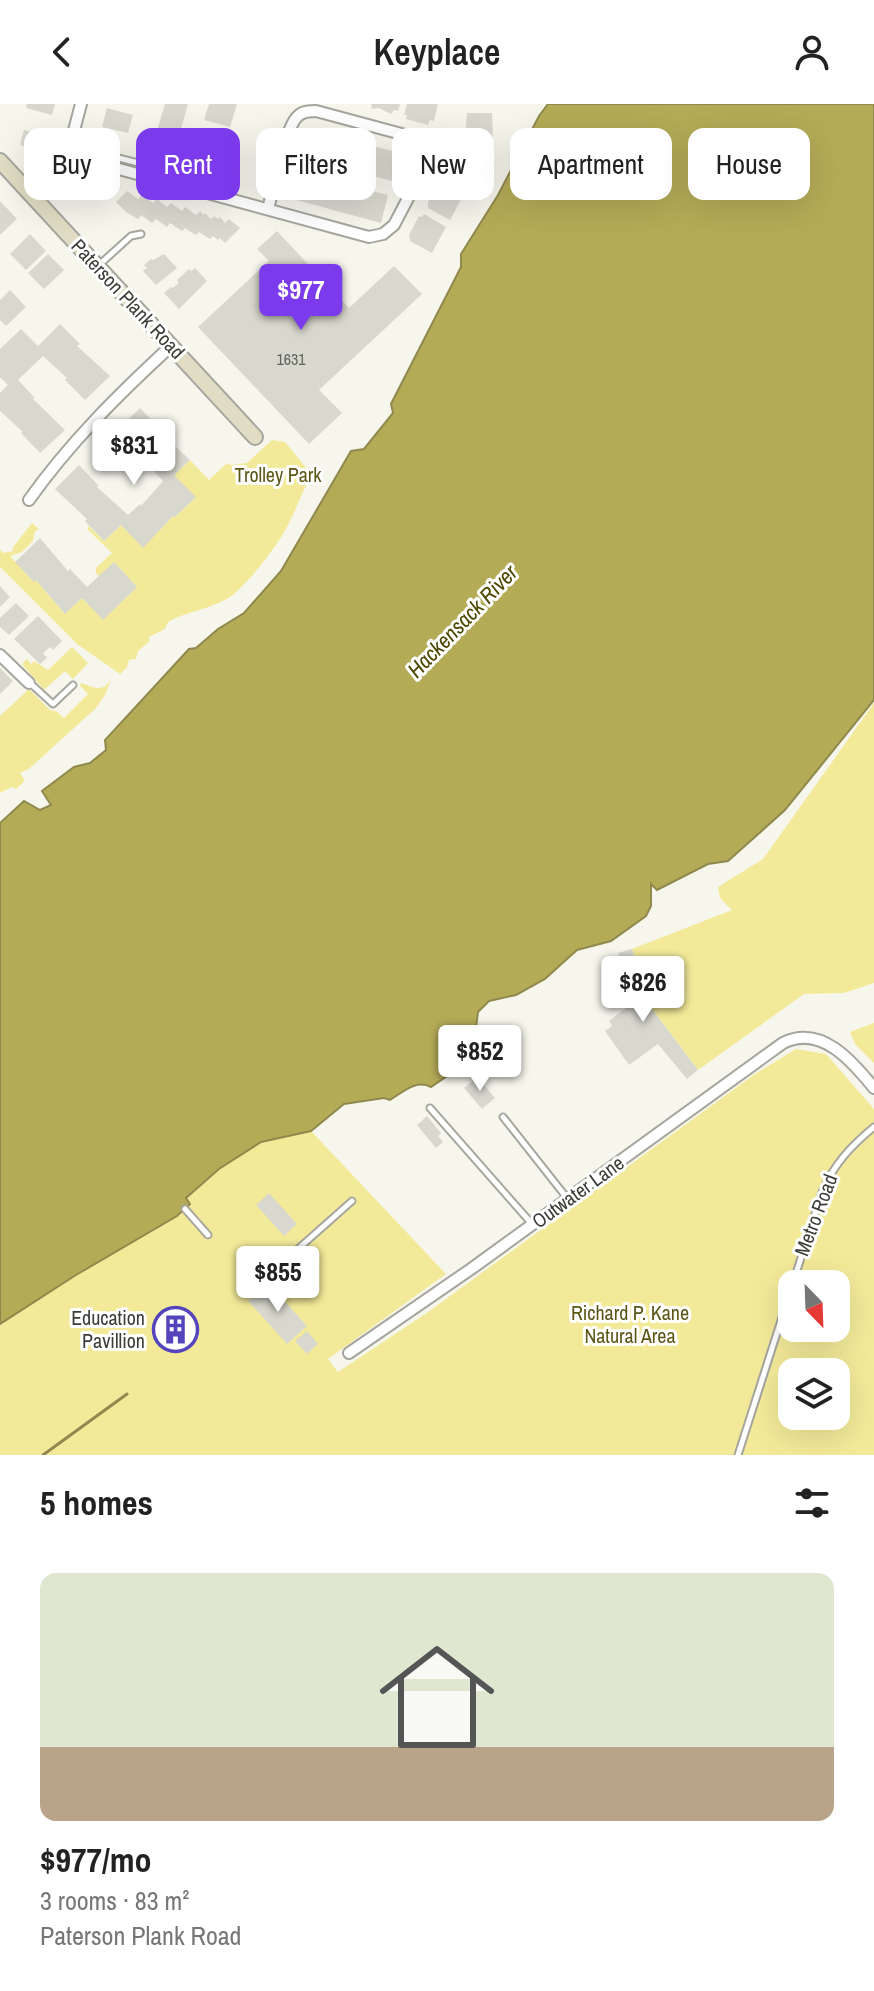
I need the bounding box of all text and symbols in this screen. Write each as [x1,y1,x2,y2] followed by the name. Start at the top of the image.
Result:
[374,28,500,76] text: Keyplace
[40,30,84,74] icon: back
[790,30,834,74] icon: person
[24,128,120,200] chip: Buy
[136,128,240,200] chip: Rent
[256,128,376,200] chip: Filters
[392,128,494,200] chip: New
[510,128,672,200] chip: Apartment
[688,128,810,200] chip: House
[66,233,191,365] street label: Paterson Plank Road
[254,264,348,332] pin: $977
[277,272,325,307] text: $977
[276,348,306,370] house number: 1631
[87,419,181,487] pin: $831
[110,427,158,462] text: $831
[235,461,322,488] park label: Trolley Park
[400,557,524,684] water label: Hackensack River
[596,956,690,1024] pin: $826
[619,964,667,999] text: $826
[433,1025,527,1093] pin: $852
[456,1033,504,1068] text: $852
[526,1149,629,1234] street label: Outwater Lane
[788,1170,843,1260] street label: Metro Road
[231,1246,325,1314] pin: $855
[254,1254,302,1289] text: $855
[778,1270,850,1342] north arrow
[778,1270,850,1430] map controls
[571,1299,689,1349] park label: Richard P. Kane Natural Area
[71,1304,145,1354] place label: Education Pavillion
[152,1306,200,1354] building icon: Education Pavillion
[778,1358,850,1430] button: layers
[40,1480,153,1526] text: 5 homes
[790,1481,834,1525] icon: filters
[365,1625,509,1769] icon: home
[40,1837,152,1883] text: $977/mo
[40,1883,189,1918] text: 3 rooms · 83 m²
[40,1918,241,1953] text: Paterson Plank Road

